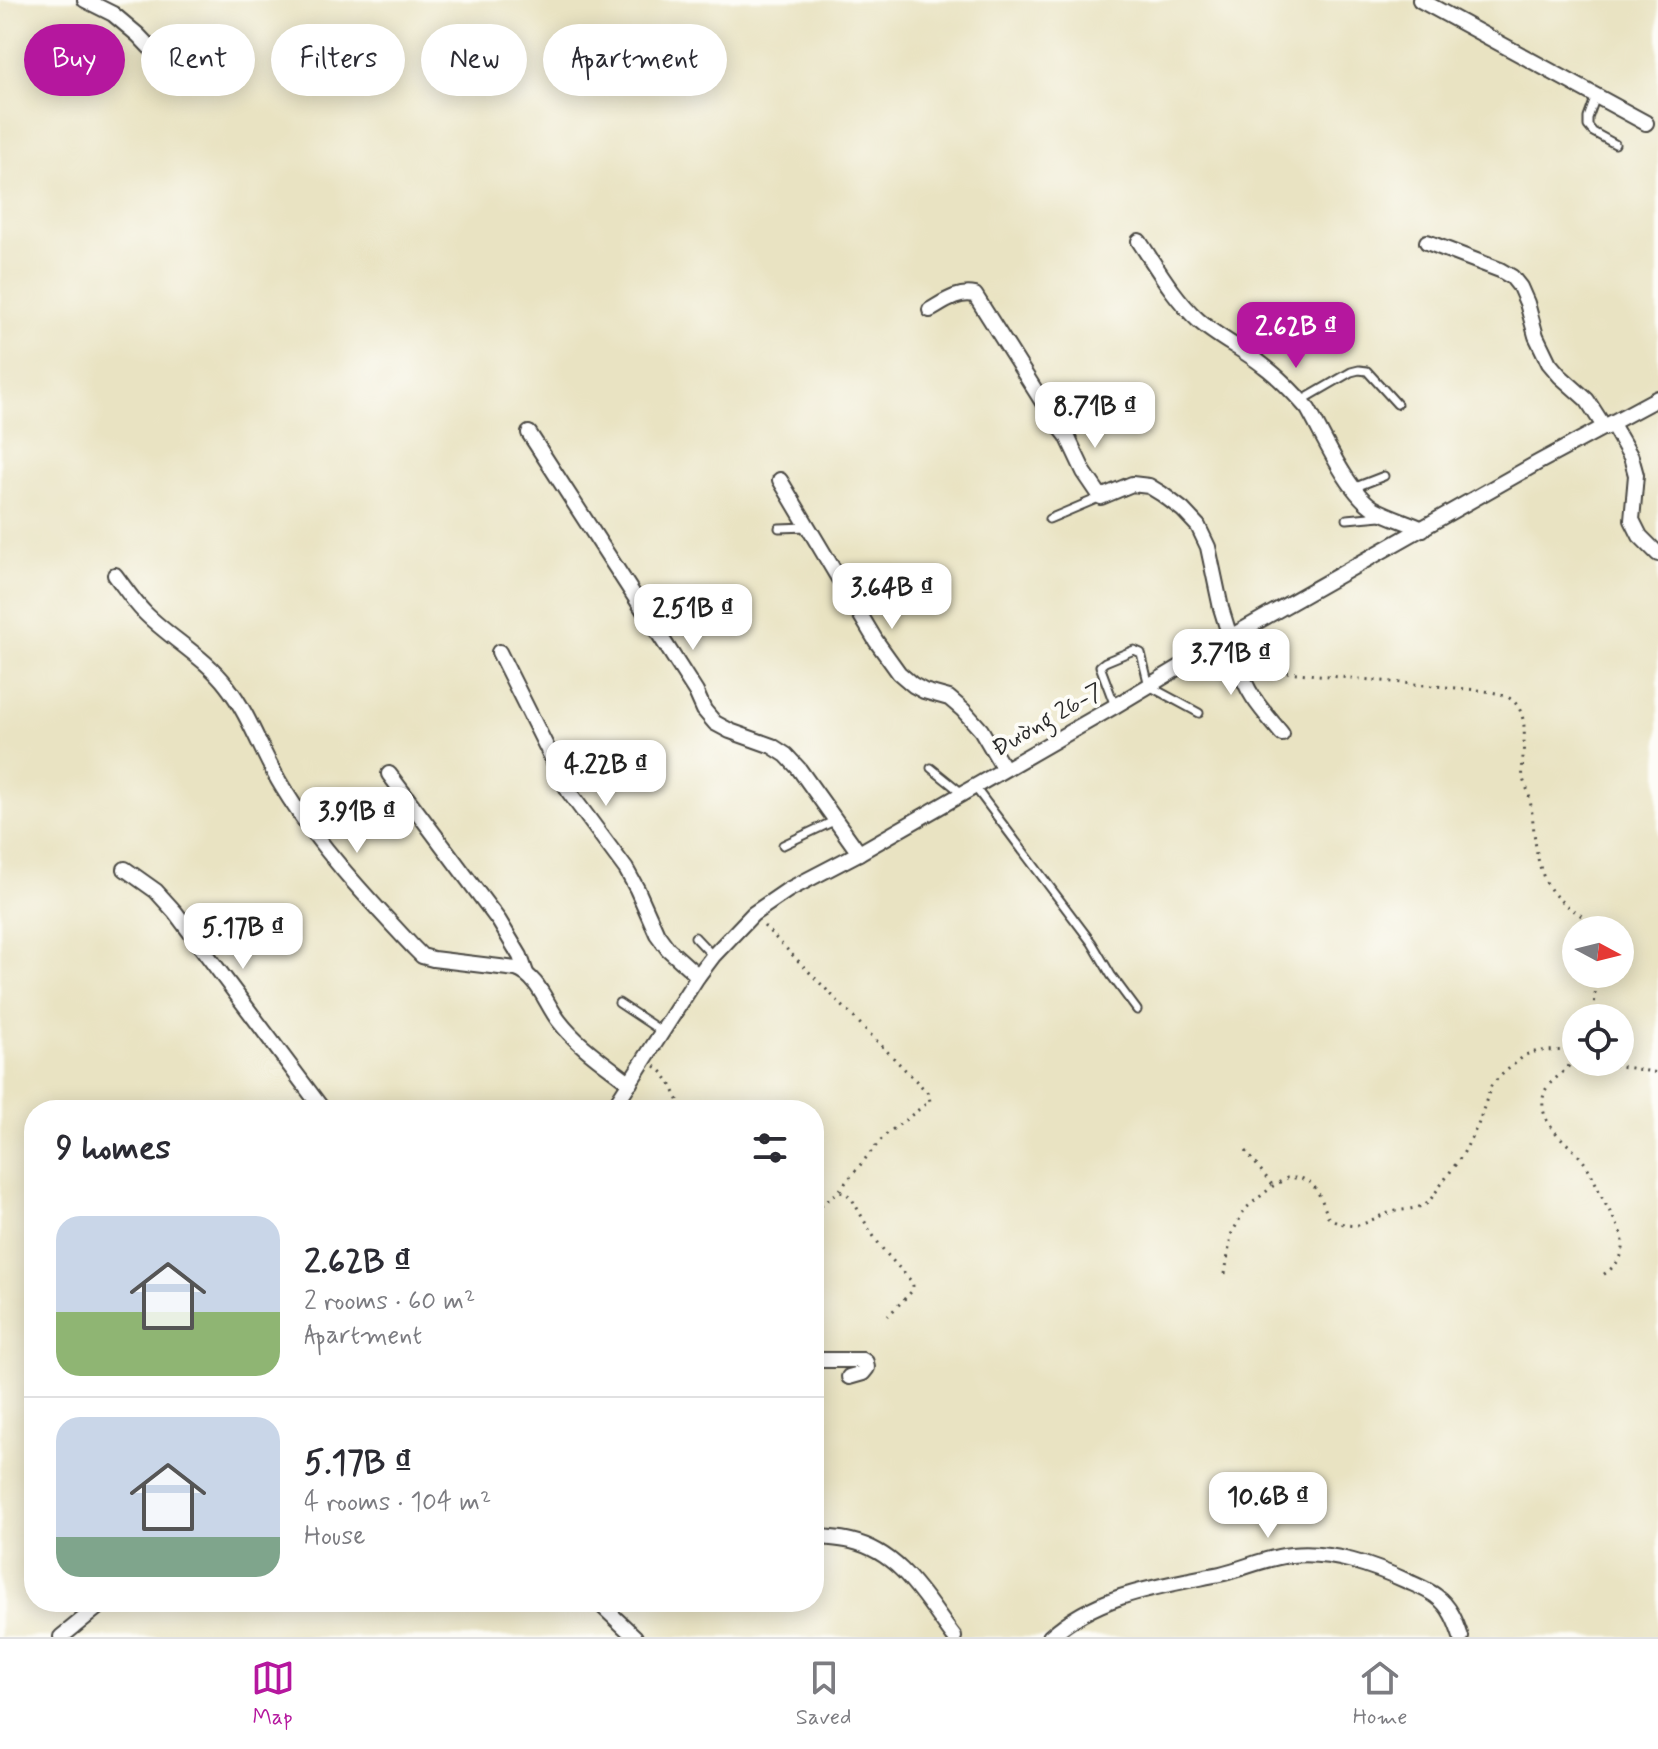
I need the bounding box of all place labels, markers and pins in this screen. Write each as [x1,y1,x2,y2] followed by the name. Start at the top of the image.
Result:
[1222,302,1370,370] pin: 2.62B ₫
[1021,382,1169,450] pin: 8.71B ₫
[818,563,966,631] pin: 3.64B ₫
[619,584,767,652] pin: 2.51B ₫
[1157,629,1305,697] pin: 3.71B ₫
[532,740,680,808] pin: 4.22B ₫
[283,787,431,855] pin: 3.91B ₫
[169,903,317,971] pin: 5.17B ₫
[1194,1472,1342,1540] pin: 10.6B ₫

